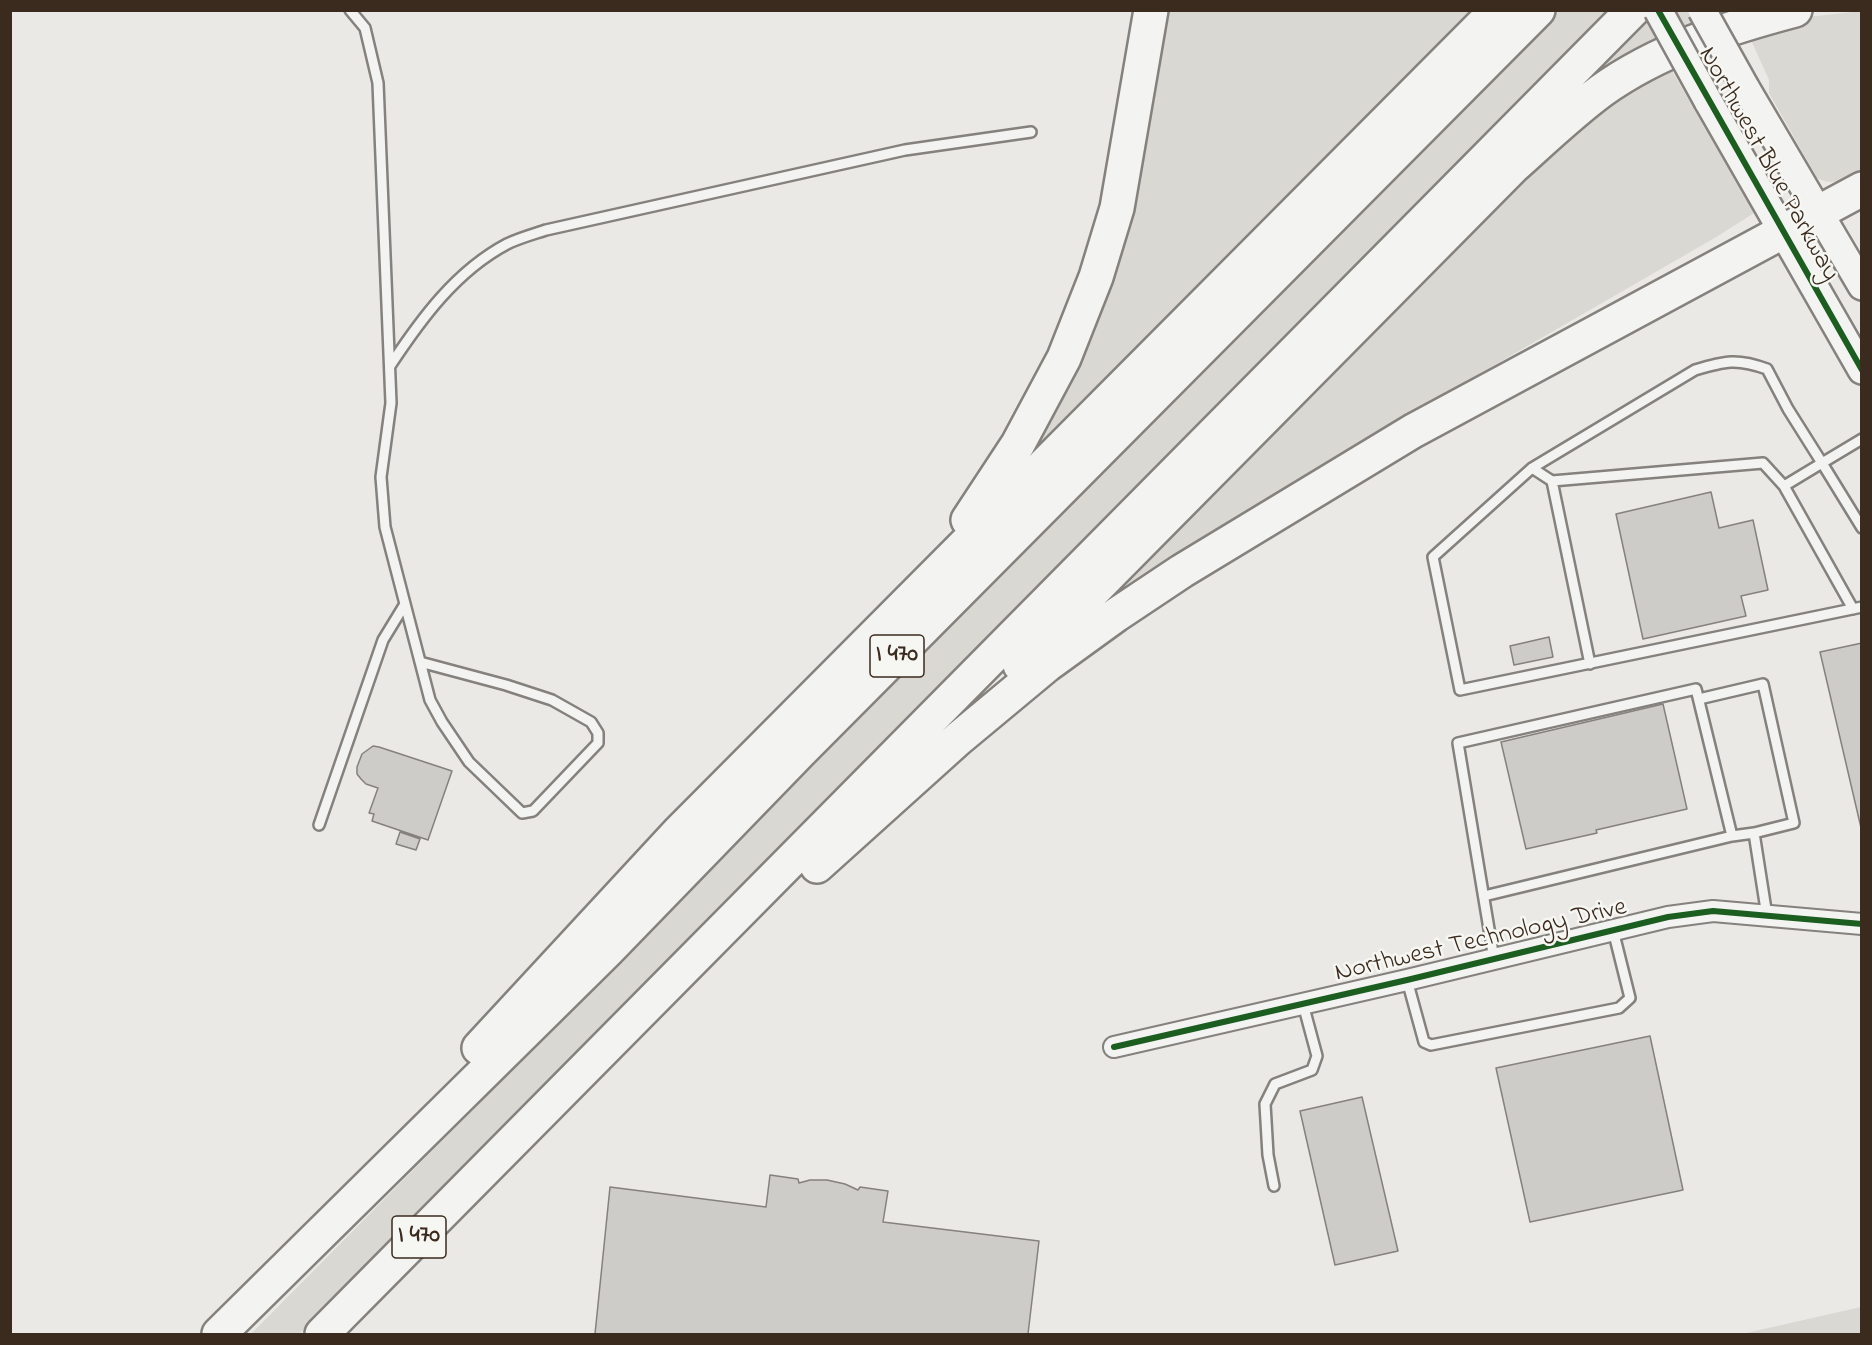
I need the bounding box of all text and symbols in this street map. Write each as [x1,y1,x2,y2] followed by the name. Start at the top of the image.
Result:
[1690,42,1844,288] street label: Northwest Blue Parkway
[870,635,924,677] road number: I 470
[1332,893,1630,991] street label: Northwest Technology Drive
[392,1216,446,1258] road number: I 470

